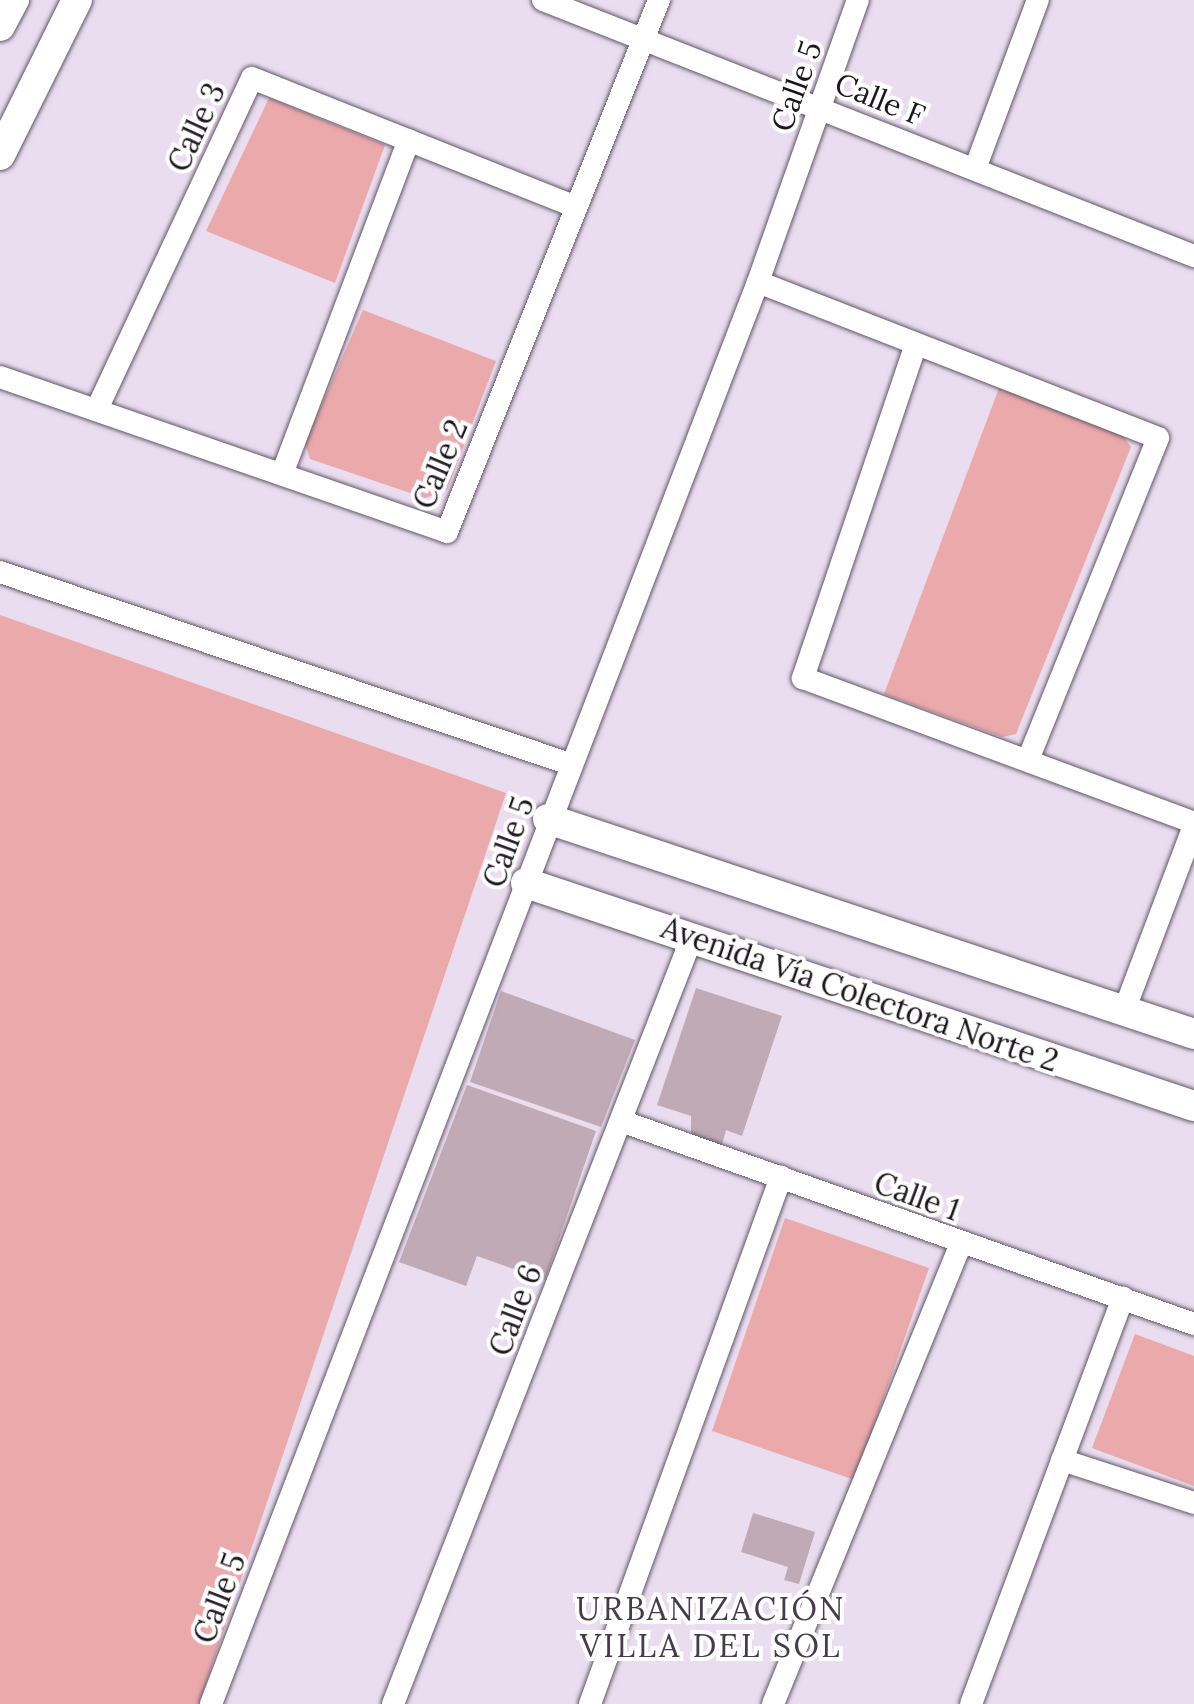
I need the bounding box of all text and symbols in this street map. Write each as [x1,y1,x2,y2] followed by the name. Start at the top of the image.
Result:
[763,36,829,136] street label: Calle 5
[830,65,930,133] street label: Calle F
[160,77,232,177] street label: Calle 3
[405,414,475,514] street label: Calle 2
[475,792,541,892] street label: Calle 5
[657,909,1063,1079] street label: Avenida Vía Colectora Norte 2
[870,1164,964,1228] street label: Calle 1
[481,1260,549,1360] street label: Calle 6
[185,1548,253,1648] street label: Calle 5
[576,1591,846,1666] district label: URBANIZACIÓN VILLA DEL SOL

